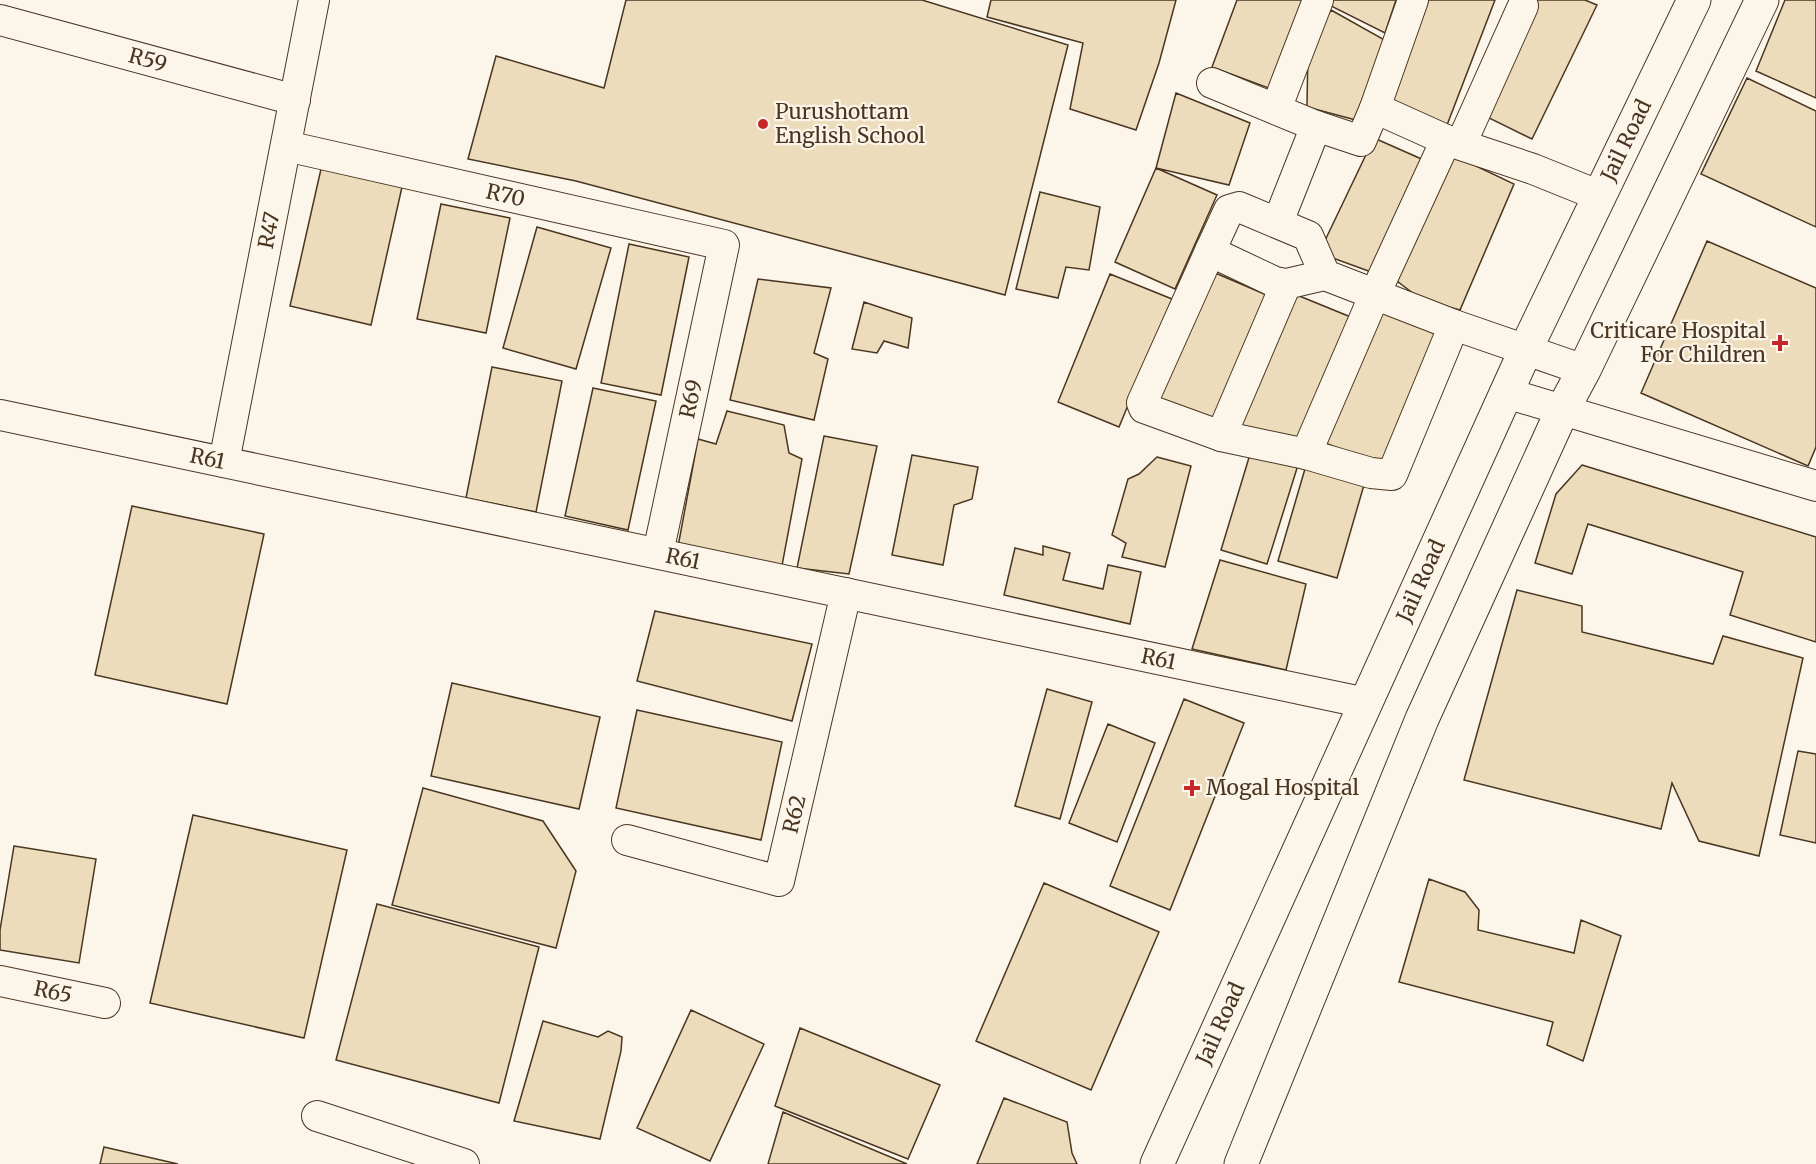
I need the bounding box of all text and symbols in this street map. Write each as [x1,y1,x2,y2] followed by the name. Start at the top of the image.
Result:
[126,41,170,78] street label: R59
[1594,95,1657,187] street label: Jail Road
[775,98,926,149] place label: Purushottam English School
[756,117,770,131] marker: Purushottam English School
[484,178,528,213] street label: R70
[252,210,285,251] street label: R47
[1590,317,1766,368] place label: Criticare Hospital For Children
[1771,334,1789,352] marker: Criticare Hospital For Children
[673,377,708,421] street label: R69
[188,441,227,475] street label: R61
[1390,535,1451,627] street label: Jail Road
[663,542,703,575] street label: R61
[1139,642,1179,676] street label: R61
[1206,774,1360,801] place label: Mogal Hospital
[1183,779,1201,797] marker: Mogal Hospital
[777,792,812,836] street label: R62
[31,974,74,1009] street label: R65
[1189,978,1251,1070] street label: Jail Road

